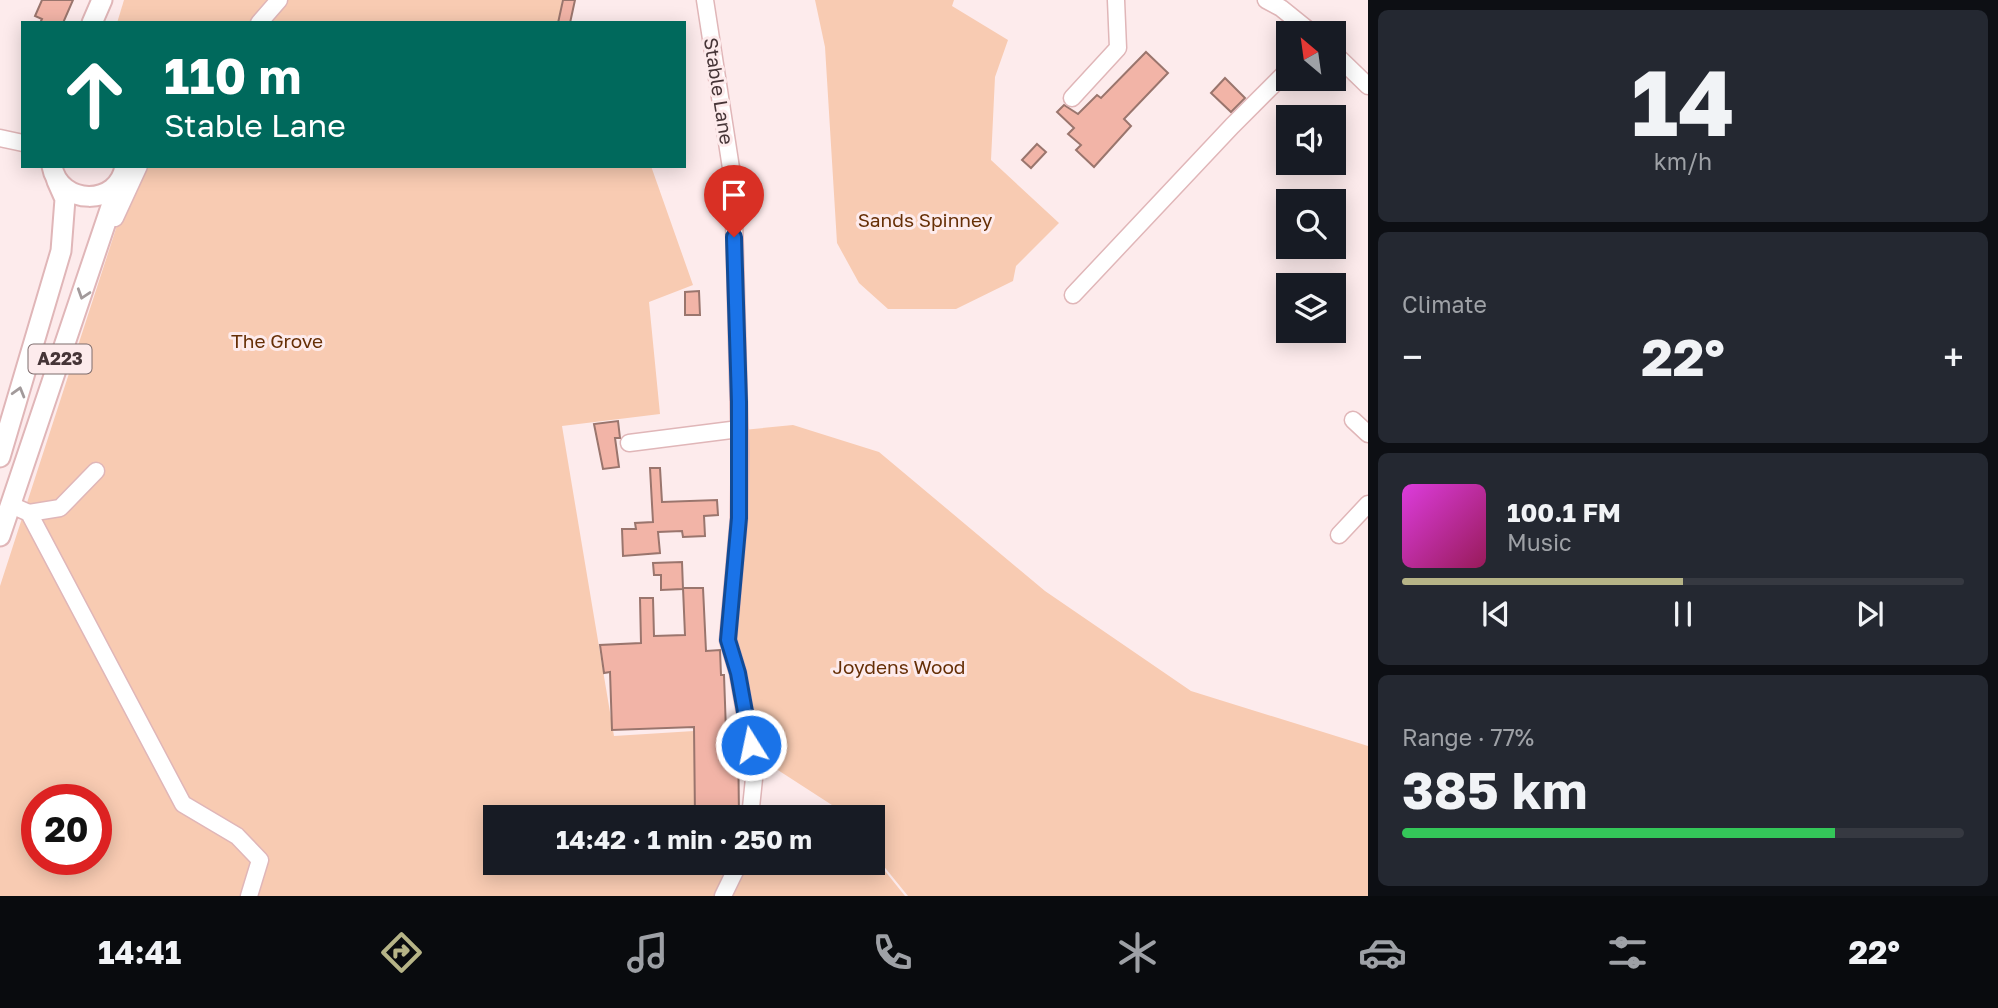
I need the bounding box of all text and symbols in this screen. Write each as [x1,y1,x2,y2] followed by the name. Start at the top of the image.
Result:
[1276,21,1346,91] north arrow
[1276,21,1346,343] map controls
[700,36,739,146] street label: Stable Lane
[164,46,301,105] text: 110 m
[1631,47,1735,156] text: 14
[49,49,140,140] icon: ahead
[1276,105,1346,175] button: sound
[164,106,346,144] text: Stable Lane
[1654,147,1712,175] text: km/h
[704,165,764,237] pin
[715,176,753,214] icon: arrive
[1276,189,1346,259] button: search
[858,208,993,231] park label: Sands Spinney
[1276,273,1346,343] button: layers
[76,288,91,300] one-way arrow
[1402,290,1487,318] text: Climate
[1641,325,1725,387] text: 22°
[231,329,323,352] park label: The Grove
[1402,334,1423,379] text: −
[1943,334,1964,379] text: +
[28,344,92,374] road number: A223
[11,386,26,398] one-way arrow
[1507,497,1621,528] text: 100.1 FM
[1507,528,1572,556] text: Music
[1477,595,1515,633] icon: previous
[1664,595,1702,633] icon: pause
[1851,595,1889,633] icon: next
[832,655,966,678] park label: Joydens Wood
[714,708,788,782] position arrow
[1402,723,1534,751] text: Range · 77%
[1402,758,1587,820] text: 385 km
[21,784,112,875] speed limit sign: 20
[556,824,812,855] text: 14:42 · 1 min · 250 m
[377,928,426,977] icon: directions
[623,928,672,977] icon: music
[868,928,917,977] icon: phone
[1113,928,1162,977] icon: climate
[1358,928,1407,977] icon: car
[1603,928,1652,977] icon: filters
[98,933,181,971] text: 14:41
[1848,933,1900,971] text: 22°

